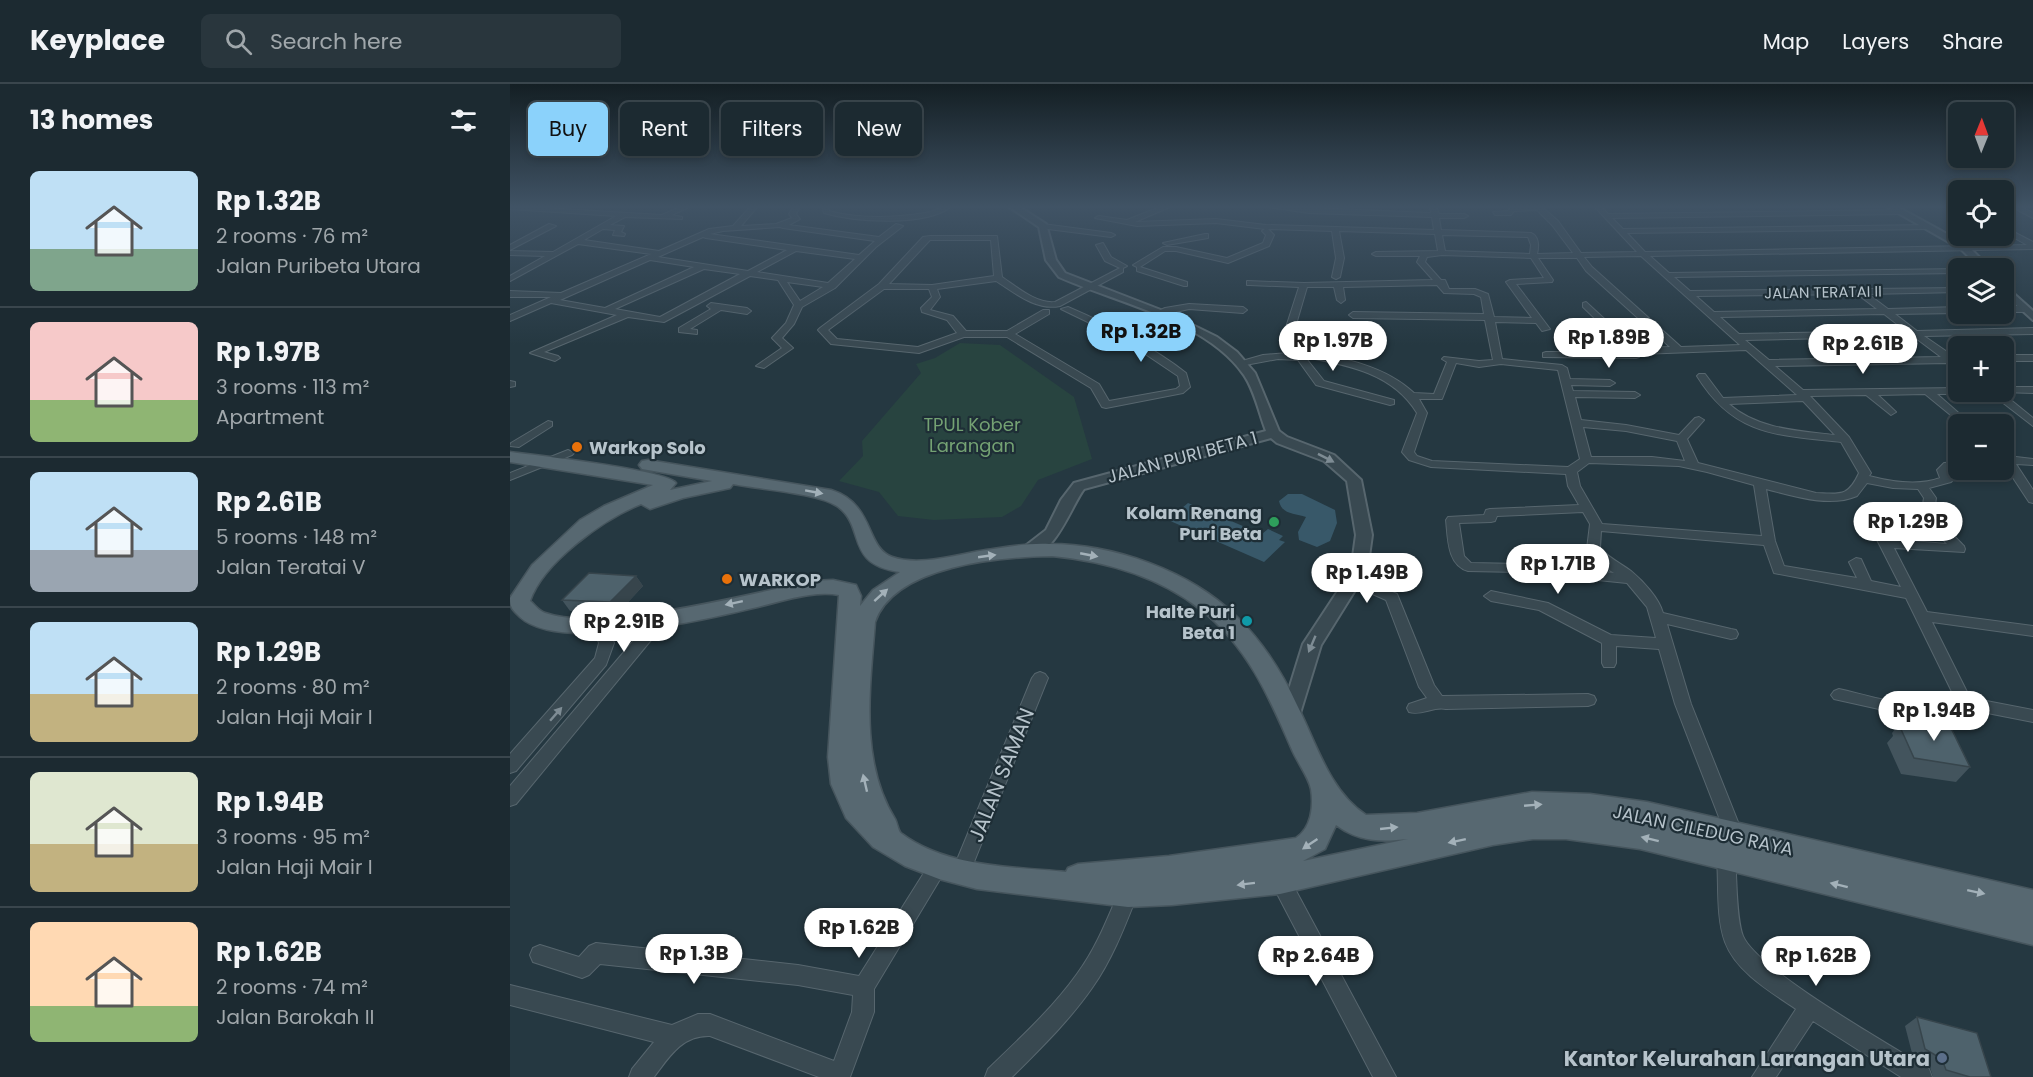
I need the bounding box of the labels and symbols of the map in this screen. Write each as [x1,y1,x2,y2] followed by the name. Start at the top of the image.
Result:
[1948,102,2014,168] north arrow
[1764,280,1882,304] street label: JALAN TERATAI II
[1079,312,1203,363] pin: Rp 1.32B
[1547,318,1671,369] pin: Rp 1.89B
[1271,321,1395,372] pin: Rp 1.97B
[1801,324,1925,375] pin: Rp 2.61B
[923,412,1021,458] park label: TPUL Kober Larangan
[1104,425,1260,489] street label: JALAN PURI BETA 1
[589,435,706,460] place label: Warkop Solo
[570,440,584,454] marker: Warkop Solo
[1317,453,1334,462] one-way arrow
[804,488,823,497] one-way arrow
[1126,500,1262,546] place label: Kolam Renang Puri Beta
[1846,502,1970,553] pin: Rp 1.29B
[1267,515,1281,529] marker: Kolam Renang Puri Beta
[1496,544,1620,595] pin: Rp 1.71B
[1079,551,1098,560] one-way arrow
[977,552,996,561] one-way arrow
[1305,553,1429,604] pin: Rp 1.49B
[739,567,821,592] place label: WARKOP
[720,572,734,586] marker: WARKOP
[873,589,888,602] one-way arrow
[725,599,743,609] one-way arrow
[1146,599,1235,645] place label: Halte Puri Beta 1
[562,602,686,653] pin: Rp 2.91B
[1240,614,1254,628] marker: Halte Puri Beta 1
[1308,636,1317,653] one-way arrow
[1872,691,1996,742] pin: Rp 1.94B
[961,704,1041,846] street label: JALAN SAMAN
[549,707,562,722] one-way arrow
[860,774,870,793] one-way arrow
[1611,799,1795,861] street label: JALAN CILEDUG RAYA
[1523,800,1542,810] one-way arrow
[1380,823,1399,833] one-way arrow
[1641,833,1659,843] one-way arrow
[1447,837,1466,846] one-way arrow
[1302,838,1318,850] one-way arrow
[1236,879,1255,889] one-way arrow
[1830,879,1849,889] one-way arrow
[1967,888,1986,897] one-way arrow
[797,908,921,959] pin: Rp 1.62B
[639,934,749,985] pin: Rp 1.3B
[1254,936,1378,987] pin: Rp 2.64B
[1754,936,1878,987] pin: Rp 1.62B
[1564,1044,1930,1073] place label: Kantor Kelurahan Larangan Utara
[1935,1051,1949,1065] marker: Kantor Kelurahan Larangan Utara

